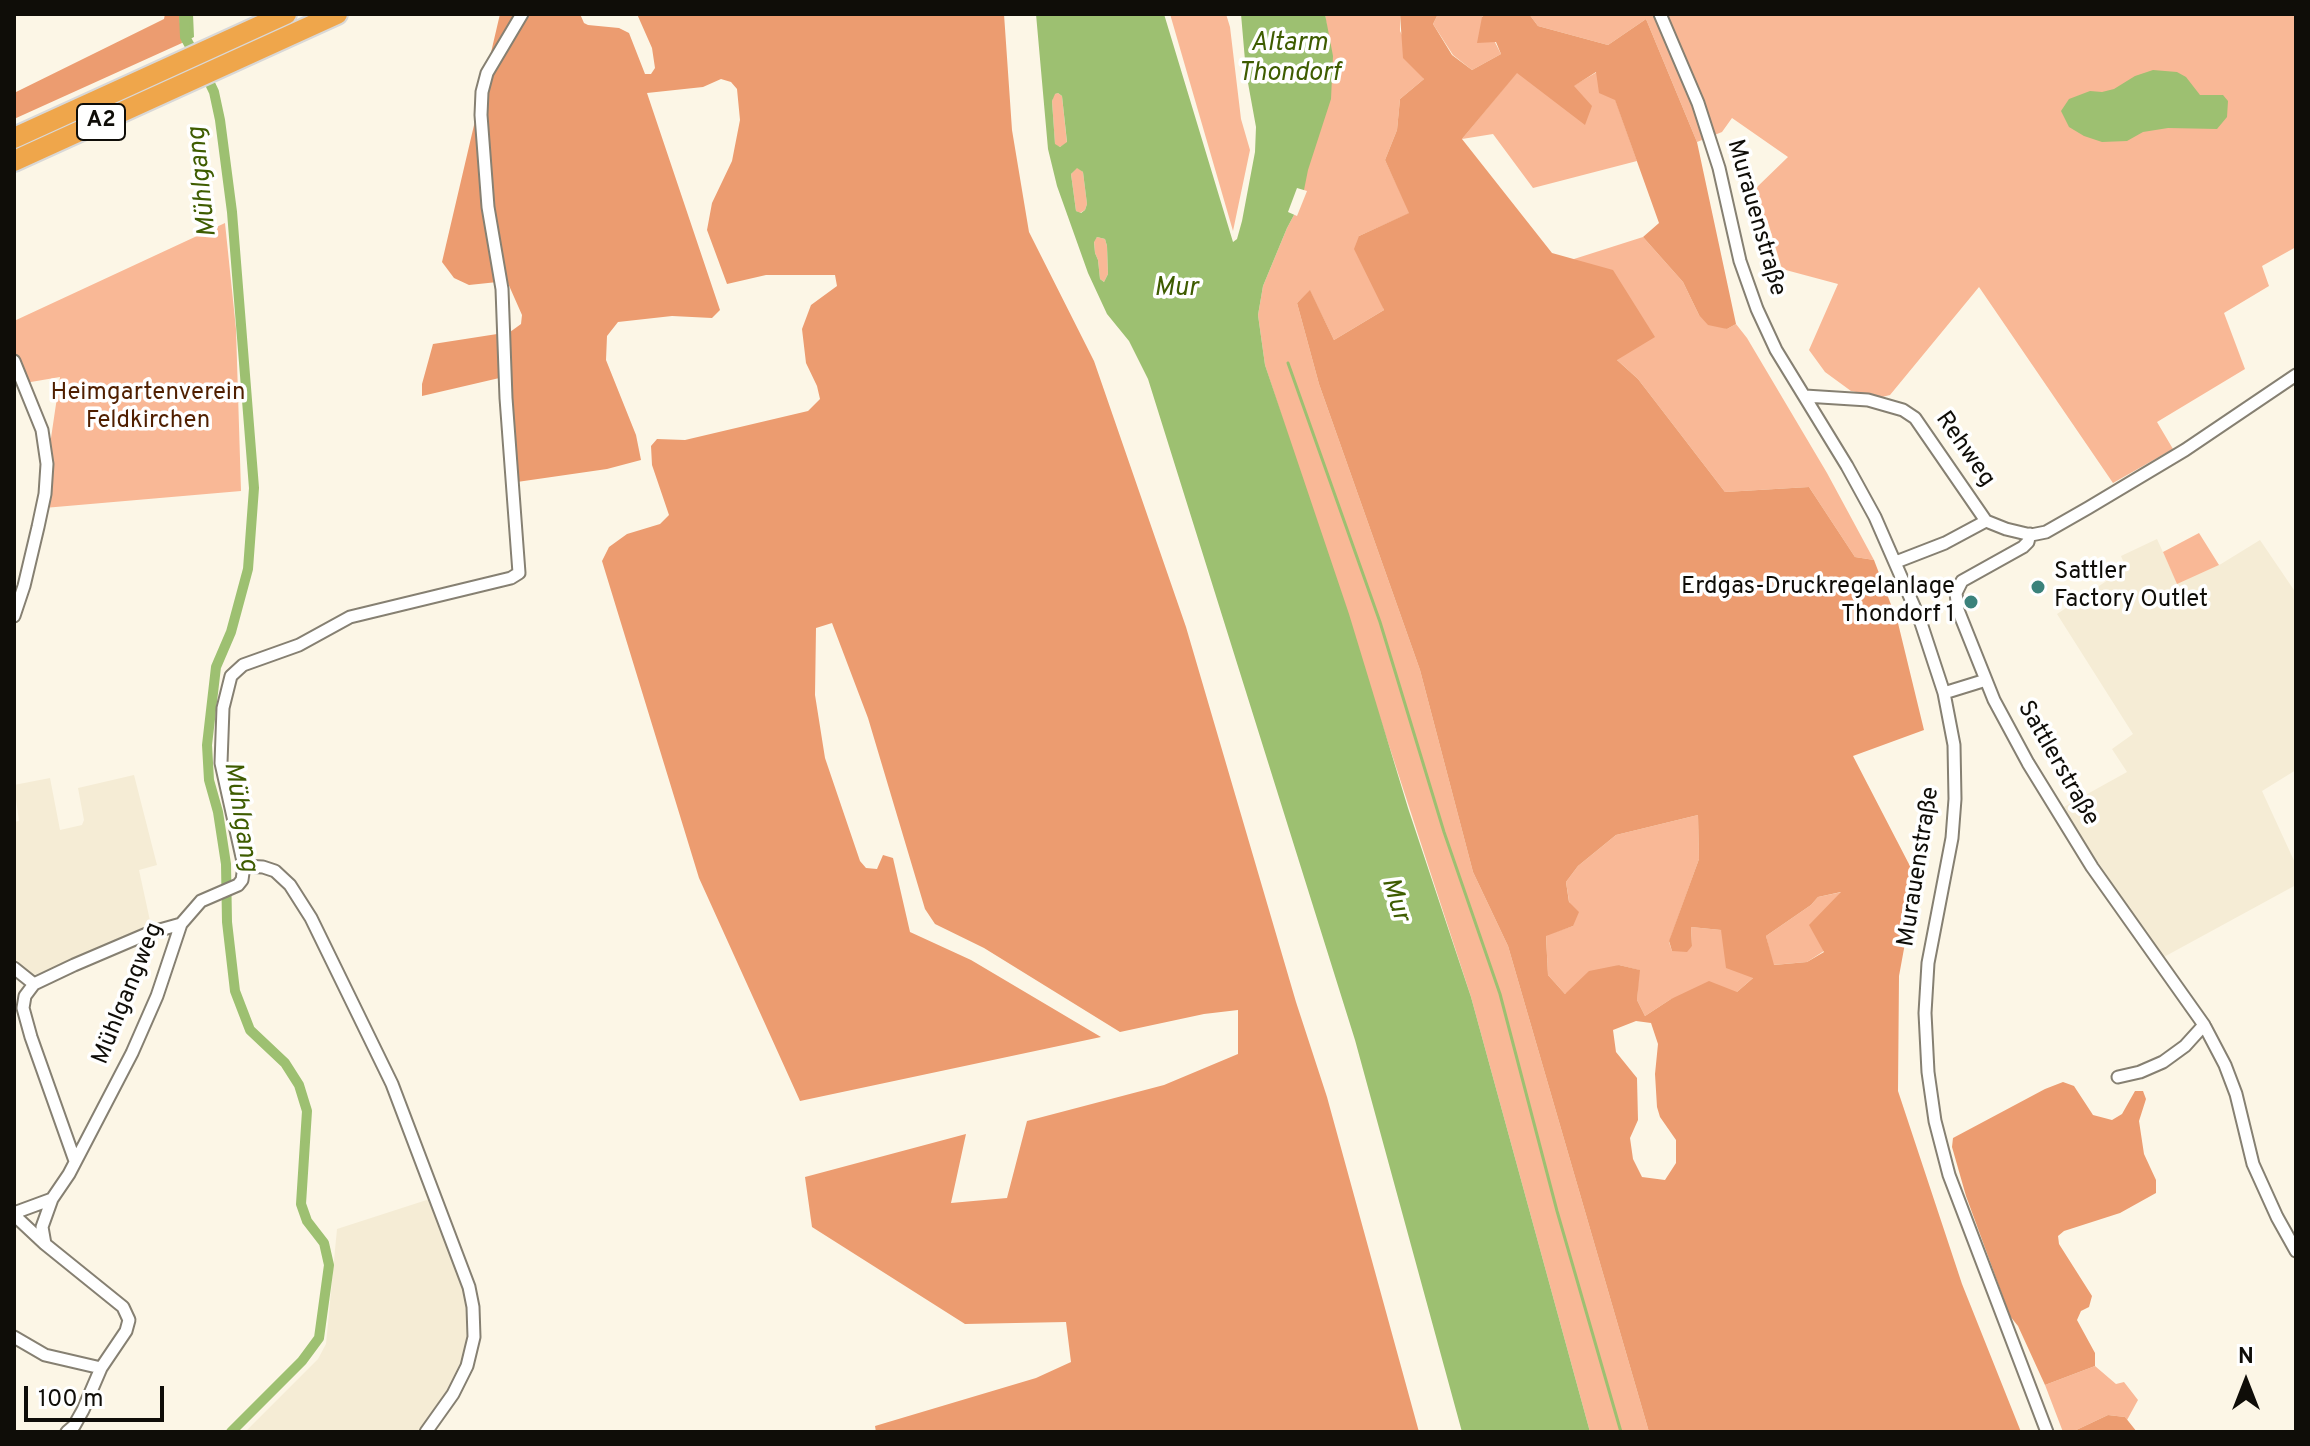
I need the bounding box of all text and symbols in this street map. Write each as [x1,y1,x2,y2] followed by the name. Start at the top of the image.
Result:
[1238,29,1340,90] water label: Altarm Thondorf
[77,104,125,140] road number: A2
[183,125,225,239] water label: Mühlgang
[1719,137,1791,299] street label: Murauenstraße
[1154,274,1198,306] water label: Mur
[51,380,245,436] park label: Heimgartenverein Feldkirchen
[1928,407,2000,493] street label: Rehweg
[2054,559,2208,615] place label: Sattler Factory Outlet
[1681,574,1955,630] place label: Erdgas-Druckregelanlage Thondorf 1
[2029,578,2047,596] marker: Sattler Factory Outlet
[1962,593,1980,611] marker: Erdgas-Druckregelanlage Thondorf 1
[2010,697,2104,831] street label: Sattlerstraße
[215,760,263,874] water label: Mühlgang
[1893,785,1947,949] street label: Murauenstraße
[1373,874,1415,926] water label: Mur
[87,919,171,1069] street label: Mühlgangweg
[2206,1342,2286,1422] north arrow
[2238,1344,2254,1371] text: N
[28,1370,168,1420] scale bar
[38,1385,104,1415] text: 100 m

